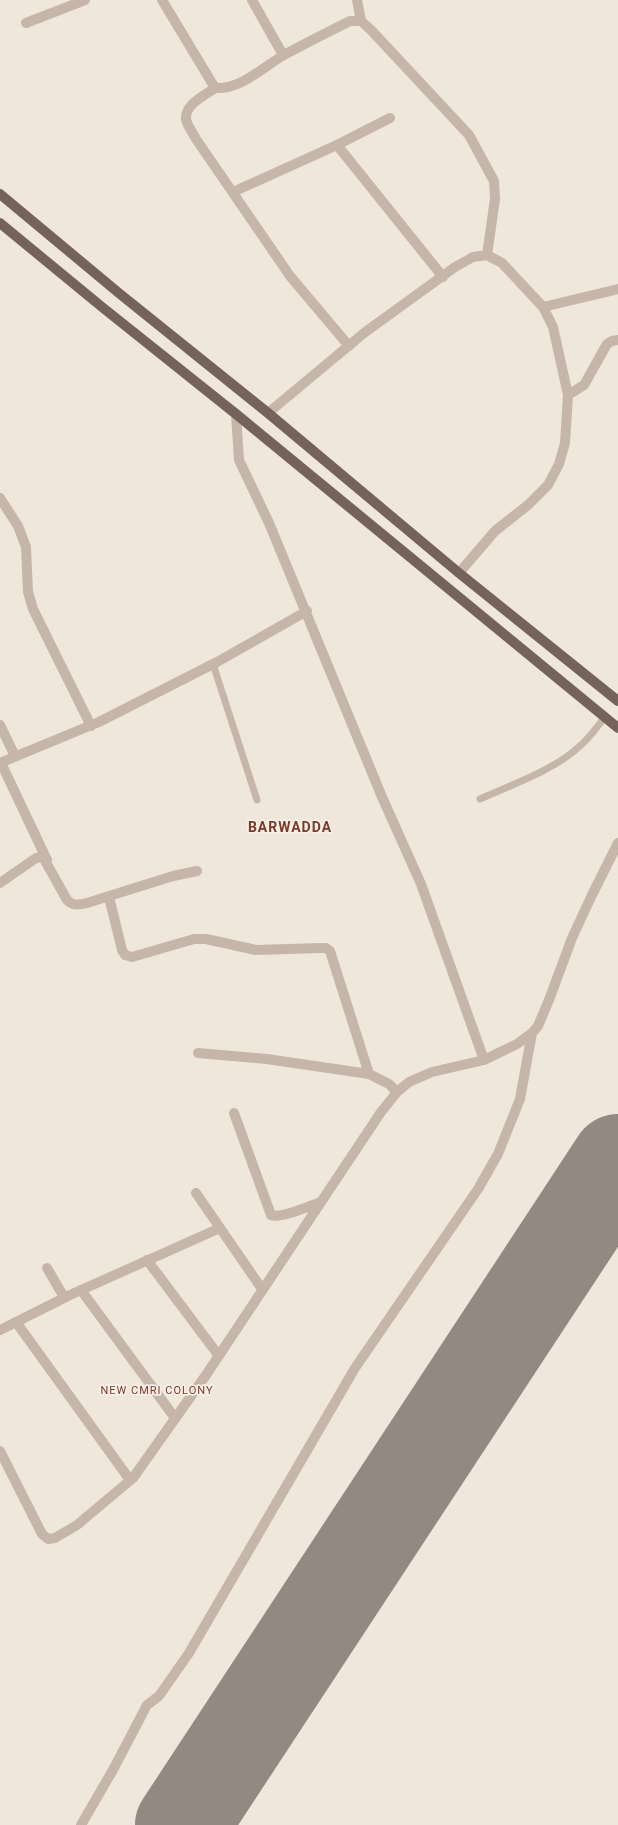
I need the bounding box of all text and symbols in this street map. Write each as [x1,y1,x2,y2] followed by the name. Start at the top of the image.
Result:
[248,820,332,836] district label: BARWADDA
[100,1384,214,1398] district label: NEW CMRI COLONY

